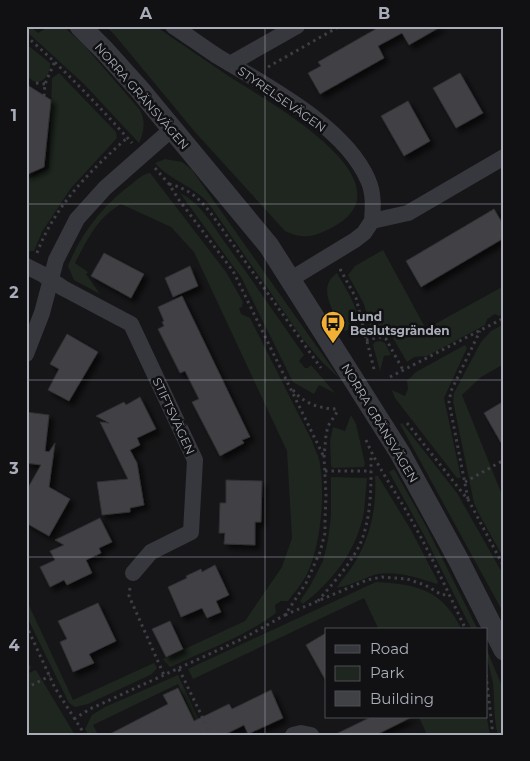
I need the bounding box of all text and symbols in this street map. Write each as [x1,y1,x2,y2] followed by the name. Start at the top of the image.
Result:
[139,4,153,23] text: A
[378,4,390,23] text: B
[92,40,192,152] street label: NORRA GRÄNSVÄGEN
[235,63,329,135] street label: STYRELSEVÄGEN
[11,106,17,125] text: 1
[9,283,19,302] text: 2
[350,309,450,338] place label: Lund Beslutsgränden
[320,310,346,344] bus stop icon: Lund Beslutsgränden
[339,361,421,485] street label: NORRA GRÄNSVÄGEN
[150,375,198,457] street label: STIFTSVÄGEN
[8,459,19,478] text: 3
[325,628,488,718] legend
[8,636,20,655] text: 4
[370,639,409,658] text: Road
[370,663,404,682] text: Park
[370,689,434,708] text: Building

